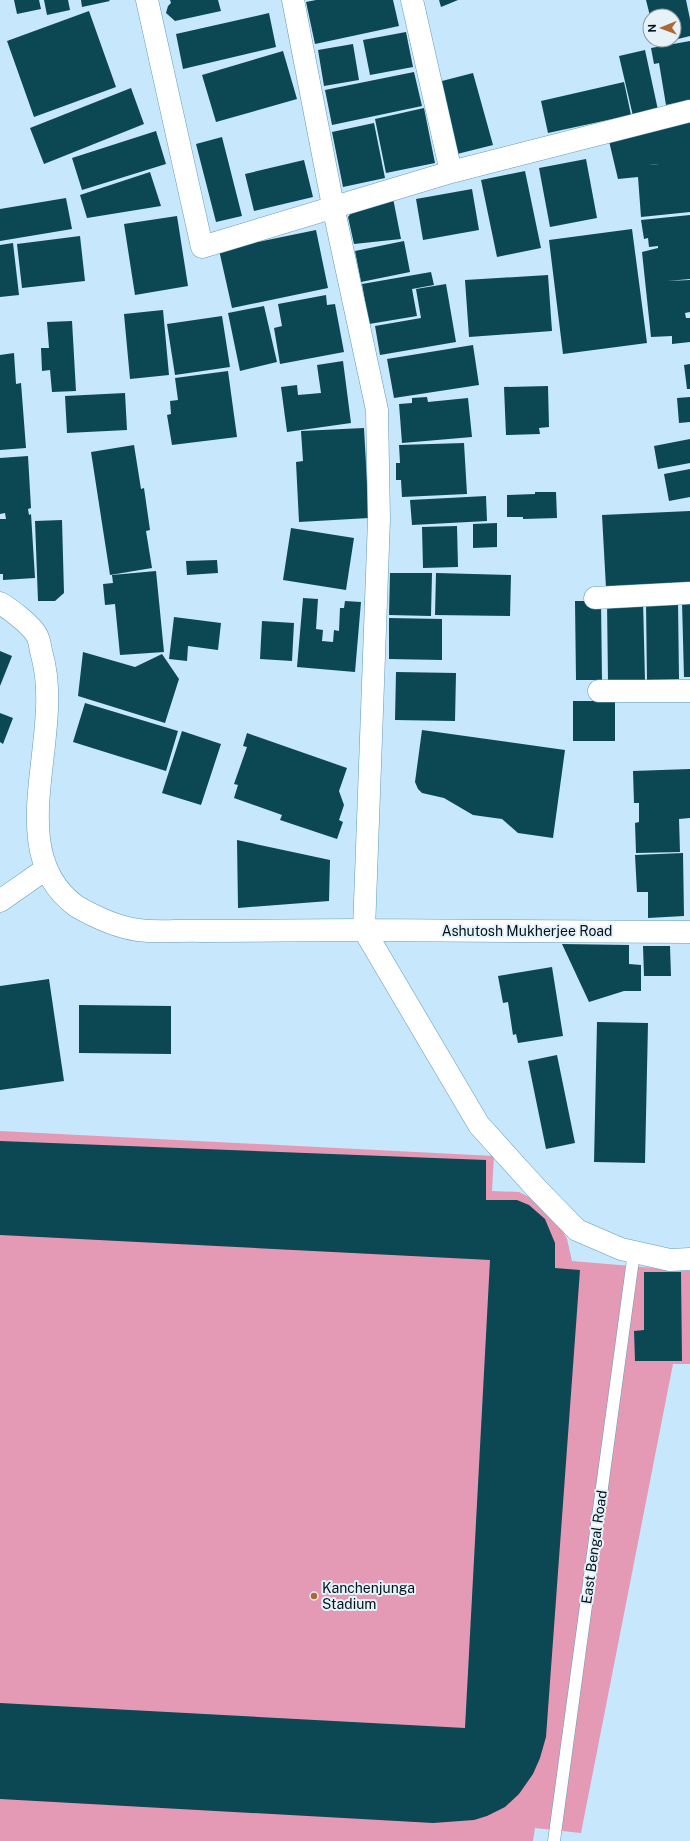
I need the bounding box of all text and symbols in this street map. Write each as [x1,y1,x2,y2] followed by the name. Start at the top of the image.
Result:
[642,8,682,48] north arrow
[646,24,658,33] text: N
[442,923,612,939] street label: Ashutosh Mukherjee Road
[578,1489,610,1605] street label: East Bengal Road
[322,1580,415,1612] place label: Kanchenjunga Stadium
[309,1591,319,1601] marker: Kanchenjunga Stadium

